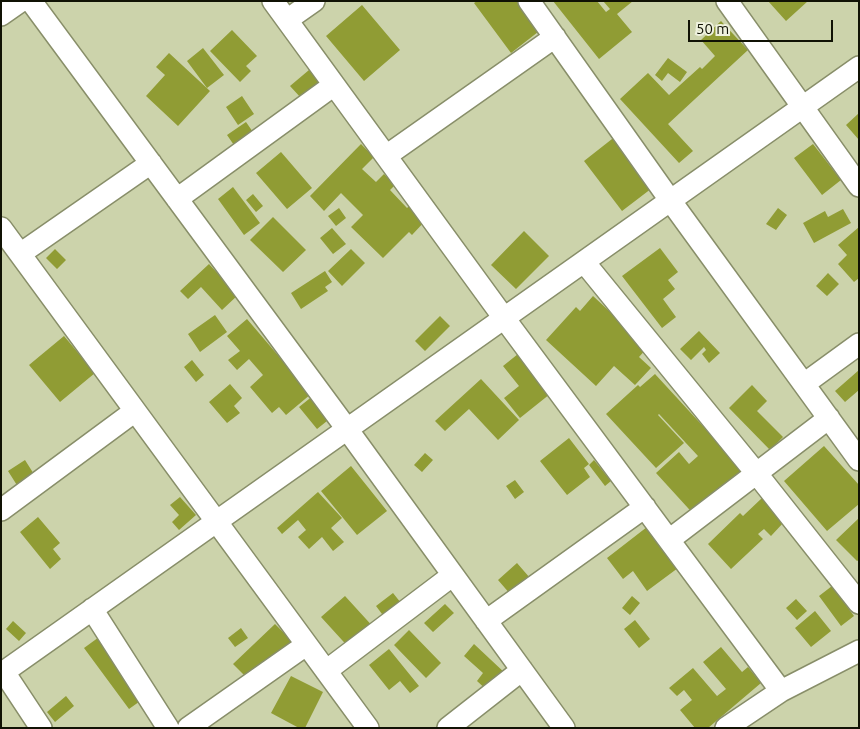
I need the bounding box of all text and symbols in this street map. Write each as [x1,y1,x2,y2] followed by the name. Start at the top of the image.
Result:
[690,10,835,42] scale bar
[696,20,729,37] text: 50 m

